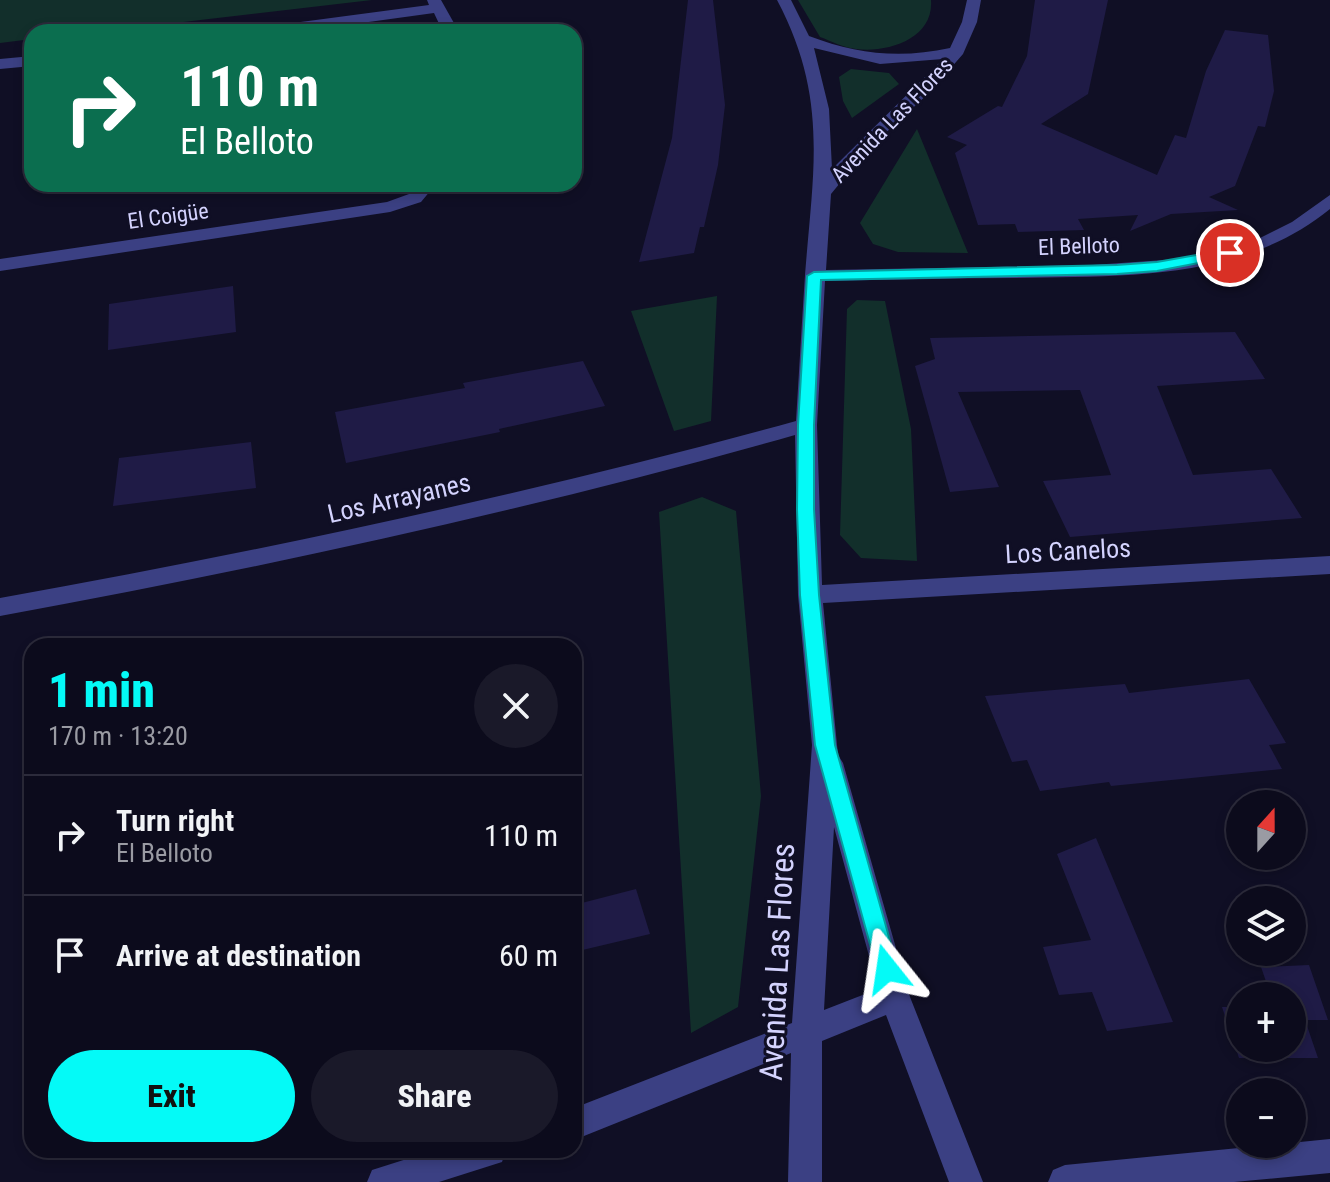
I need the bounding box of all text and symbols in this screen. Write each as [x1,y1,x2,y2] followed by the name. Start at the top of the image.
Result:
[826,52,958,188] street label: Avenida Las Flores
[180,54,319,120] text: 110 m
[48,56,152,160] icon: right
[180,121,314,163] text: El Belloto
[126,198,210,234] street label: El Coigüe
[1196,219,1264,287] pin
[1208,231,1252,275] icon: arrive
[1038,232,1120,260] street label: El Belloto
[325,467,473,529] street label: Los Arrayanes
[1004,533,1132,569] street label: Los Canelos
[48,662,155,719] text: 1 min
[474,664,558,748] button: close
[48,721,188,751] text: 170 m · 13:20
[1226,790,1306,870] north arrow
[1226,790,1306,1158] map controls
[116,803,234,838] text: Turn right
[48,813,92,857] icon: right
[484,818,558,853] text: 110 m
[116,838,213,868] text: El Belloto
[752,842,802,1082] street label: Avenida Las Flores
[1226,886,1306,966] button: layers
[845,927,929,1011] position arrow
[48,933,92,977] icon: arrive
[116,938,361,973] text: Arrive at destination
[499,938,558,973] text: 60 m
[1226,982,1306,1062] button: +
[48,1050,295,1142] button: Exit
[311,1050,558,1142] button: Share
[1226,1078,1306,1158] button: −

